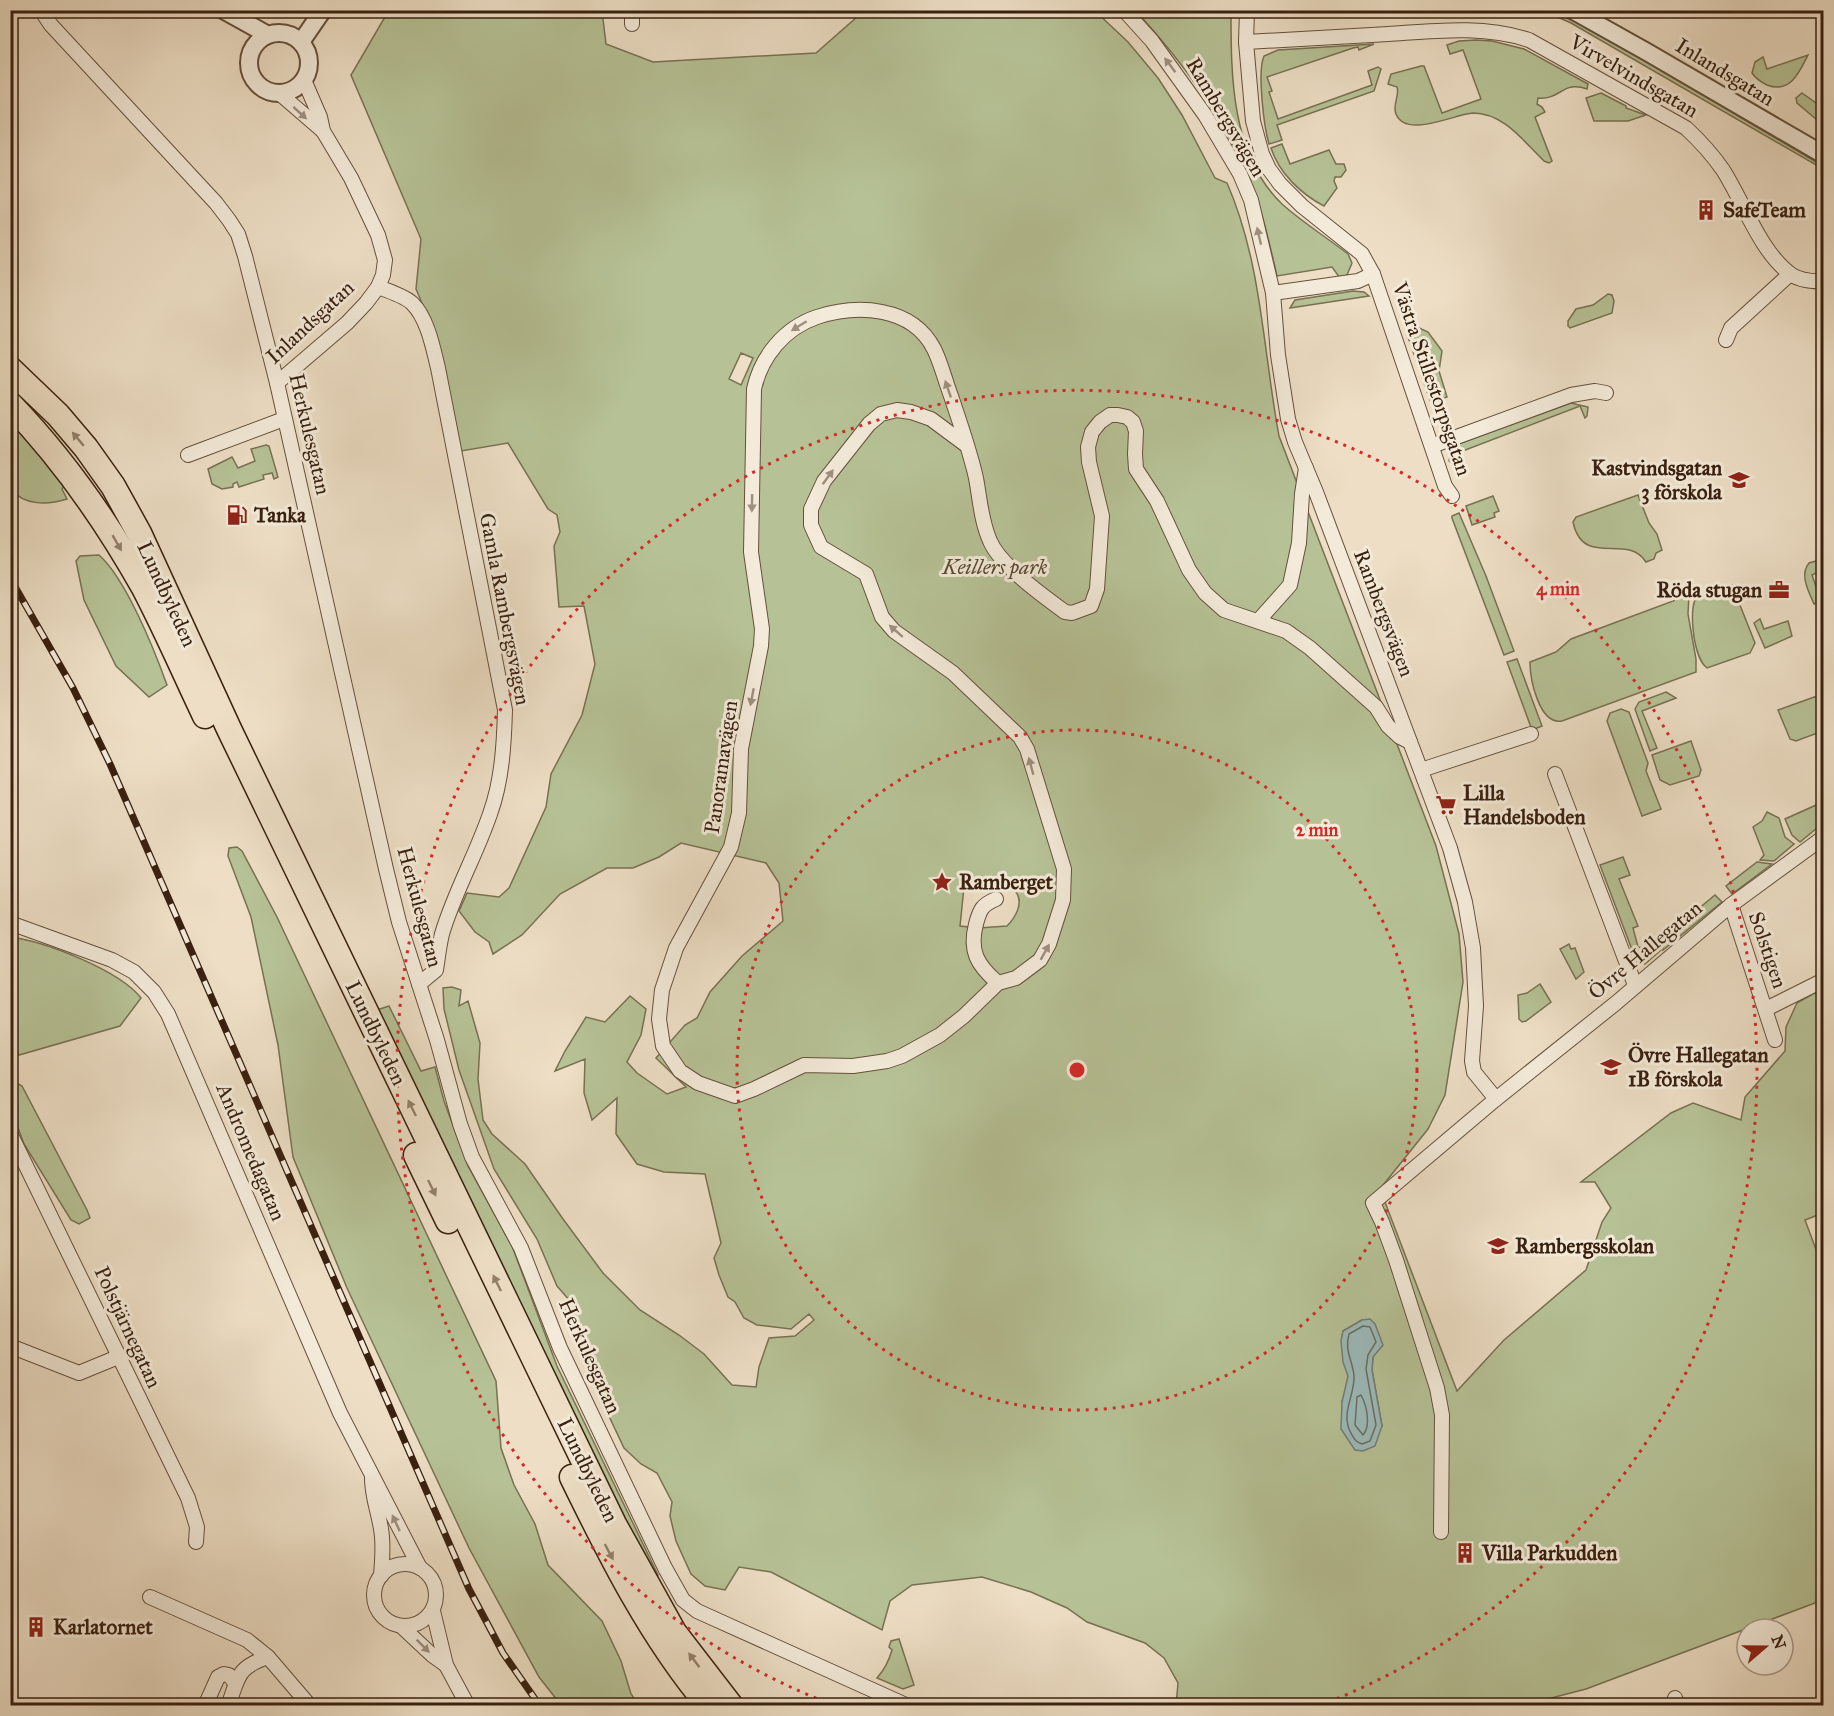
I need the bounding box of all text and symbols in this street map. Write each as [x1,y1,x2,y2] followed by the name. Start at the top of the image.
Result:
[1564,28,1703,123] street label: Virvelvindsgatan
[1671,32,1779,112] street label: Inlandsgatan
[1180,53,1272,181] street label: Rambergsvägen
[1164,57,1176,72] one-way arrow
[292,106,307,119] one-way arrow
[1723,197,1806,223] place label: SafeTeam
[1694,198,1718,222] building icon: SafeTeam
[1254,227,1264,245] one-way arrow
[261,275,359,369] street label: Inlandsgatan
[1386,278,1477,479] street label: Västra Stillestorpsgatan
[791,320,807,331] one-way arrow
[283,371,337,497] street label: Herkulesgatan
[943,380,953,398] one-way arrow
[72,431,85,447] one-way arrow
[1591,455,1723,505] place label: Kastvindsgatan 3 förskola
[1727,468,1751,492] school or university icon: Kastvindsgatan 3 förskola
[822,469,834,485] one-way arrow
[747,494,757,513] one-way arrow
[253,502,307,528] place label: Tanka
[225,503,249,527] fuel station icon: Tanka
[474,511,536,707] street label: Gamla Rambergsvägen
[112,535,122,552] one-way arrow
[131,537,203,651] street label: Lundbyleden
[1348,546,1420,680] street label: Rambergsvägen
[942,554,1048,580] park label: Keillers park
[1656,577,1763,603] place label: Röda stugan
[1536,578,1580,601] text: 4 min
[1767,578,1791,602] office icon: Röda stugan
[889,625,904,638] one-way arrow
[746,687,756,706] one-way arrow
[699,699,743,835] street label: Panoramavägen
[1026,757,1035,775] one-way arrow
[1463,780,1586,830] place label: Lilla Handelsboden
[1434,793,1458,817] supermarket icon: Lilla Handelsboden
[1296,819,1339,841] text: 2 min
[391,844,449,970] street label: Herkulesgatan
[959,869,1054,895] place label: Ramberget
[930,870,954,894] place icon: Ramberget
[1583,895,1707,1005] street label: Övre Hallegatan
[1743,908,1793,992] street label: Solstigen
[1039,944,1050,960] one-way arrow
[339,976,413,1090] street label: Lundbyleden
[1628,1042,1769,1092] place label: Övre Hallegatan 1B förskola
[1599,1055,1623,1079] school or university icon: Övre Hallegatan 1B förskola
[1067,1060,1087,1080] centre of rings
[210,1079,292,1225] street label: Andromedagatan
[407,1099,416,1116] one-way arrow
[428,1179,437,1196] one-way arrow
[1515,1233,1655,1259] place label: Rambergsskolan
[1486,1234,1510,1258] school or university icon: Rambergsskolan
[88,1262,168,1392] street label: Polstjärnegatan
[492,1275,501,1292] one-way arrow
[553,1294,627,1418] street label: Herkulesgatan
[551,1413,625,1527] street label: Lundbyleden
[391,1514,400,1532] one-way arrow
[1481,1540,1618,1566] place label: Villa Parkudden
[1453,1541,1477,1565] building icon: Villa Parkudden
[604,1544,614,1561] one-way arrow
[53,1614,153,1640] place label: Karlatornet
[24,1615,48,1639] building icon: Karlatornet
[1735,1617,1795,1677] north arrow
[1767,1632,1790,1652] text: N
[415,1639,429,1653] one-way arrow
[688,1652,701,1668] one-way arrow

